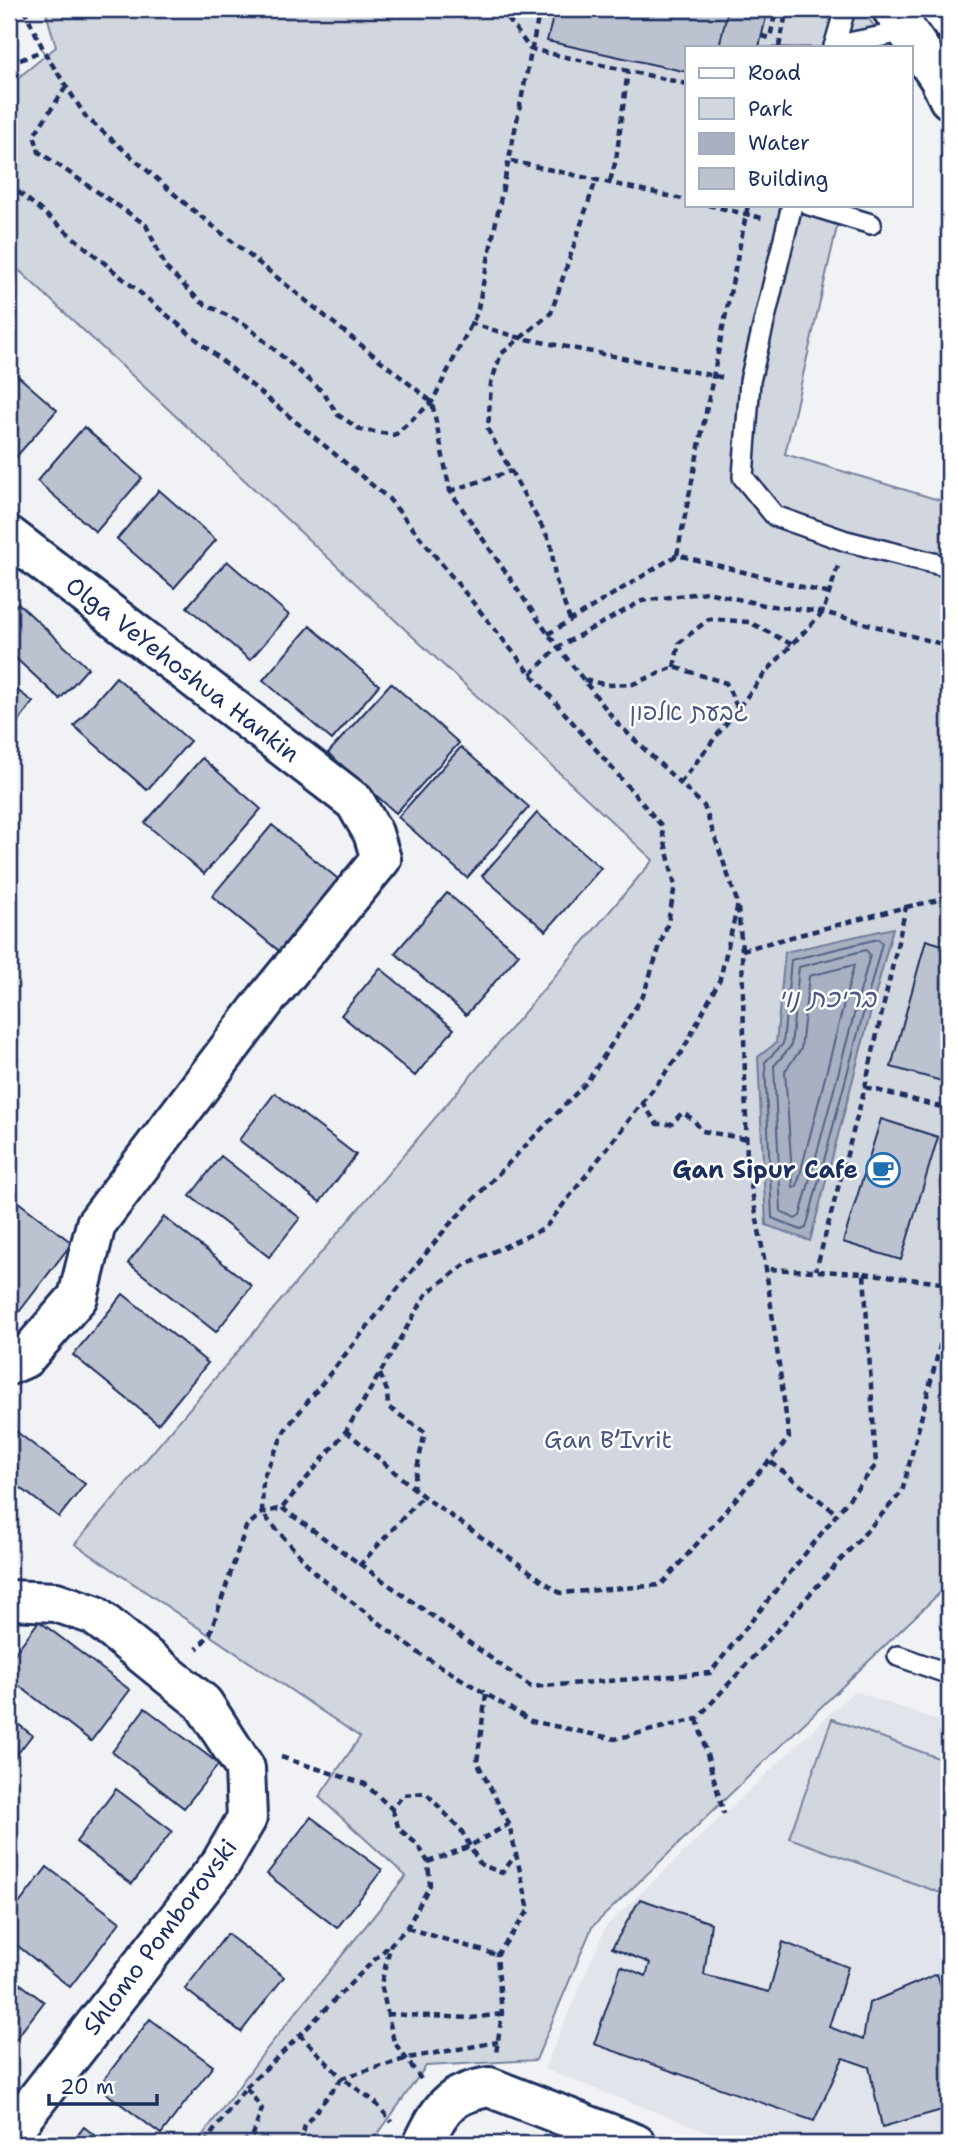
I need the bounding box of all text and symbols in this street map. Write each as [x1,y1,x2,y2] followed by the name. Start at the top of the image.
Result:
[685,46,912,206] legend
[748,59,801,87] text: Road
[748,95,793,123] text: Park
[748,129,810,157] text: Water
[748,165,828,193] text: Building
[59,569,306,770] street label: Olga VeYehoshua Hankin
[630,696,748,728] park label: גבעת אלפון
[778,980,878,1015] water label: בריכת נוי
[864,1151,902,1189] cafe icon: Gan Sipur Cafe
[672,1154,858,1186] place label: Gan Sipur Cafe
[544,1424,672,1456] park label: Gan B’Ivrit
[76,1832,244,2042] street label: Shlomo Pomborovski
[49,2062,158,2106] scale bar
[60,2073,114,2101] text: 20 m

